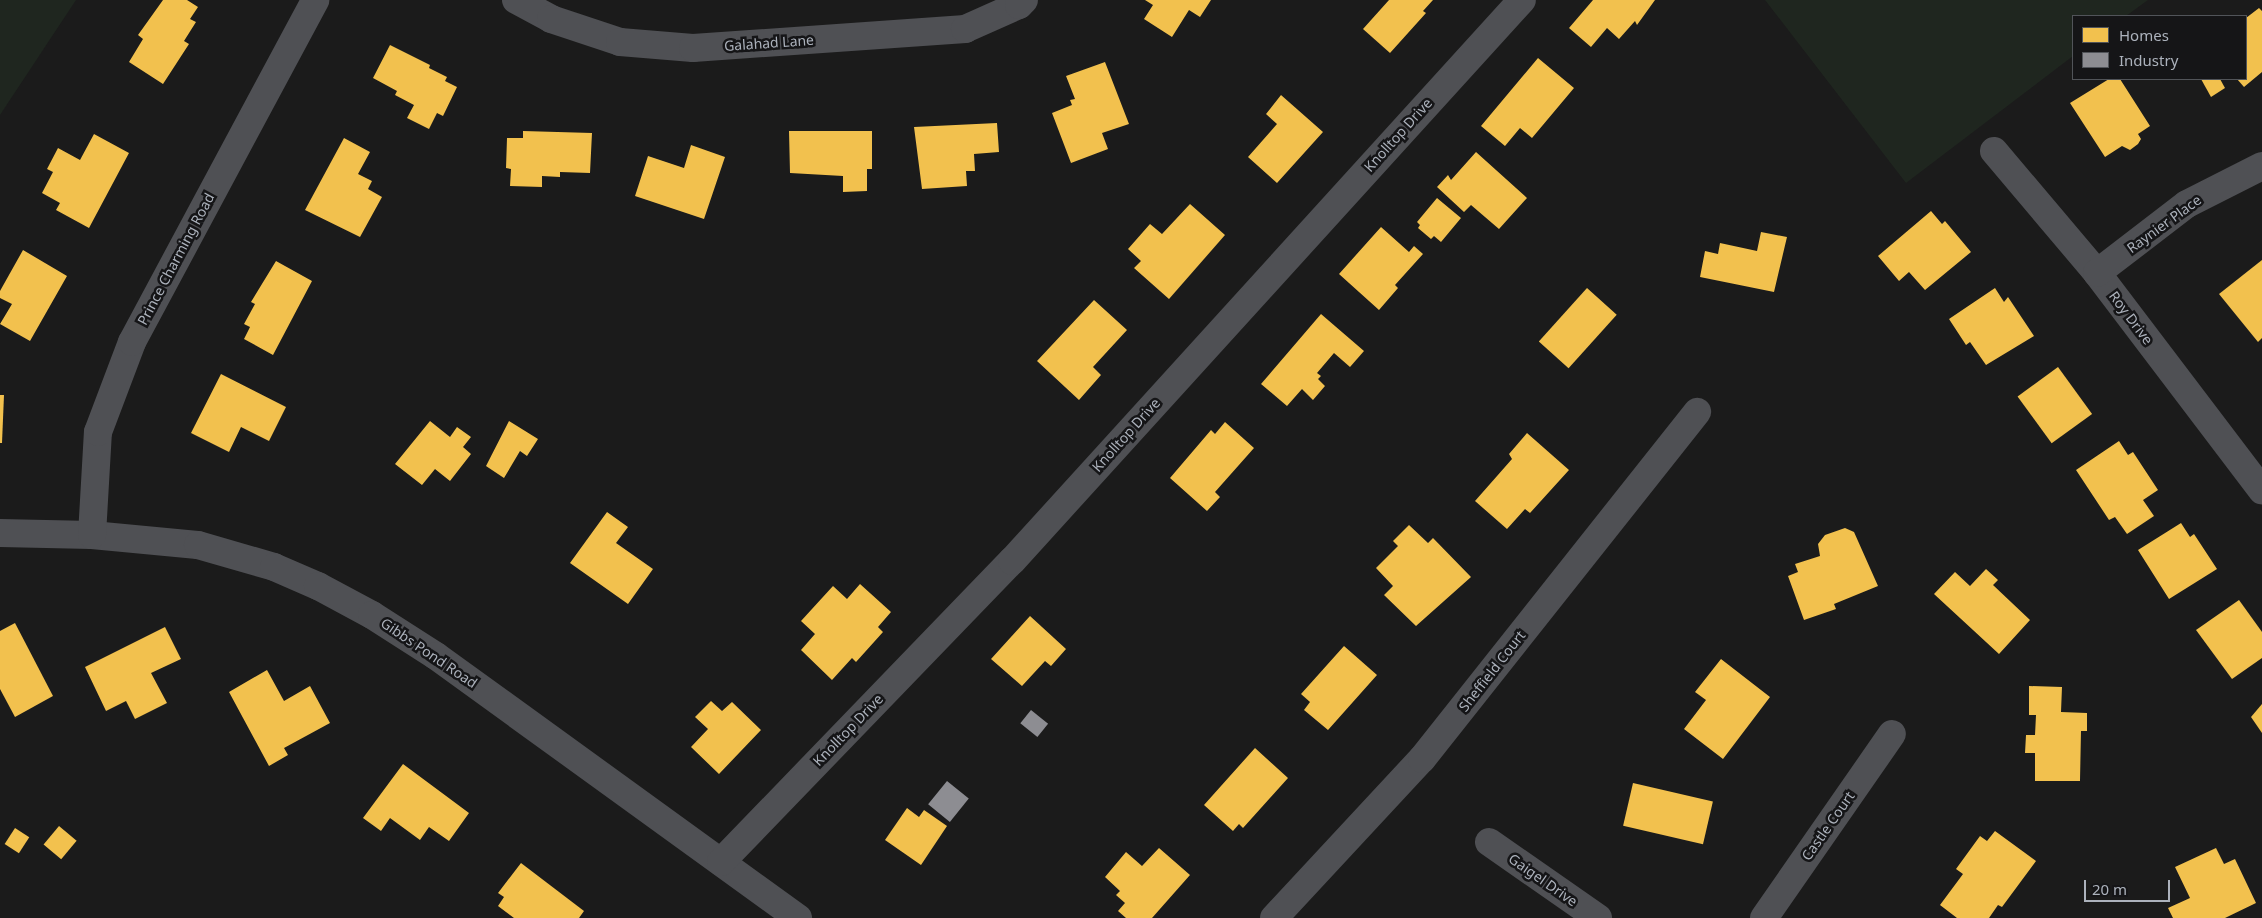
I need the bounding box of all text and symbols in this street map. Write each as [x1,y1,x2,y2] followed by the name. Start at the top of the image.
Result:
[2072,15,2247,80] legend
[2119,25,2169,45] text: Homes
[724,31,814,55] street label: Galahad Lane
[2119,50,2178,70] text: Industry
[1361,95,1435,175] street label: Knolltop Drive
[134,190,218,328] street label: Prince Charming Road
[2124,191,2204,257] street label: Raynier Place
[2106,288,2156,348] street label: Roy Drive
[1089,395,1163,475] street label: Knolltop Drive
[378,614,480,692] street label: Gibbs Pond Road
[1455,627,1529,715] street label: Sheffield Court
[810,691,886,769] street label: Knolltop Drive
[1798,788,1858,864] street label: Castle Court
[1505,850,1581,910] street label: Gaigel Drive
[2087,870,2173,902] scale bar
[2092,879,2127,899] text: 20 m

